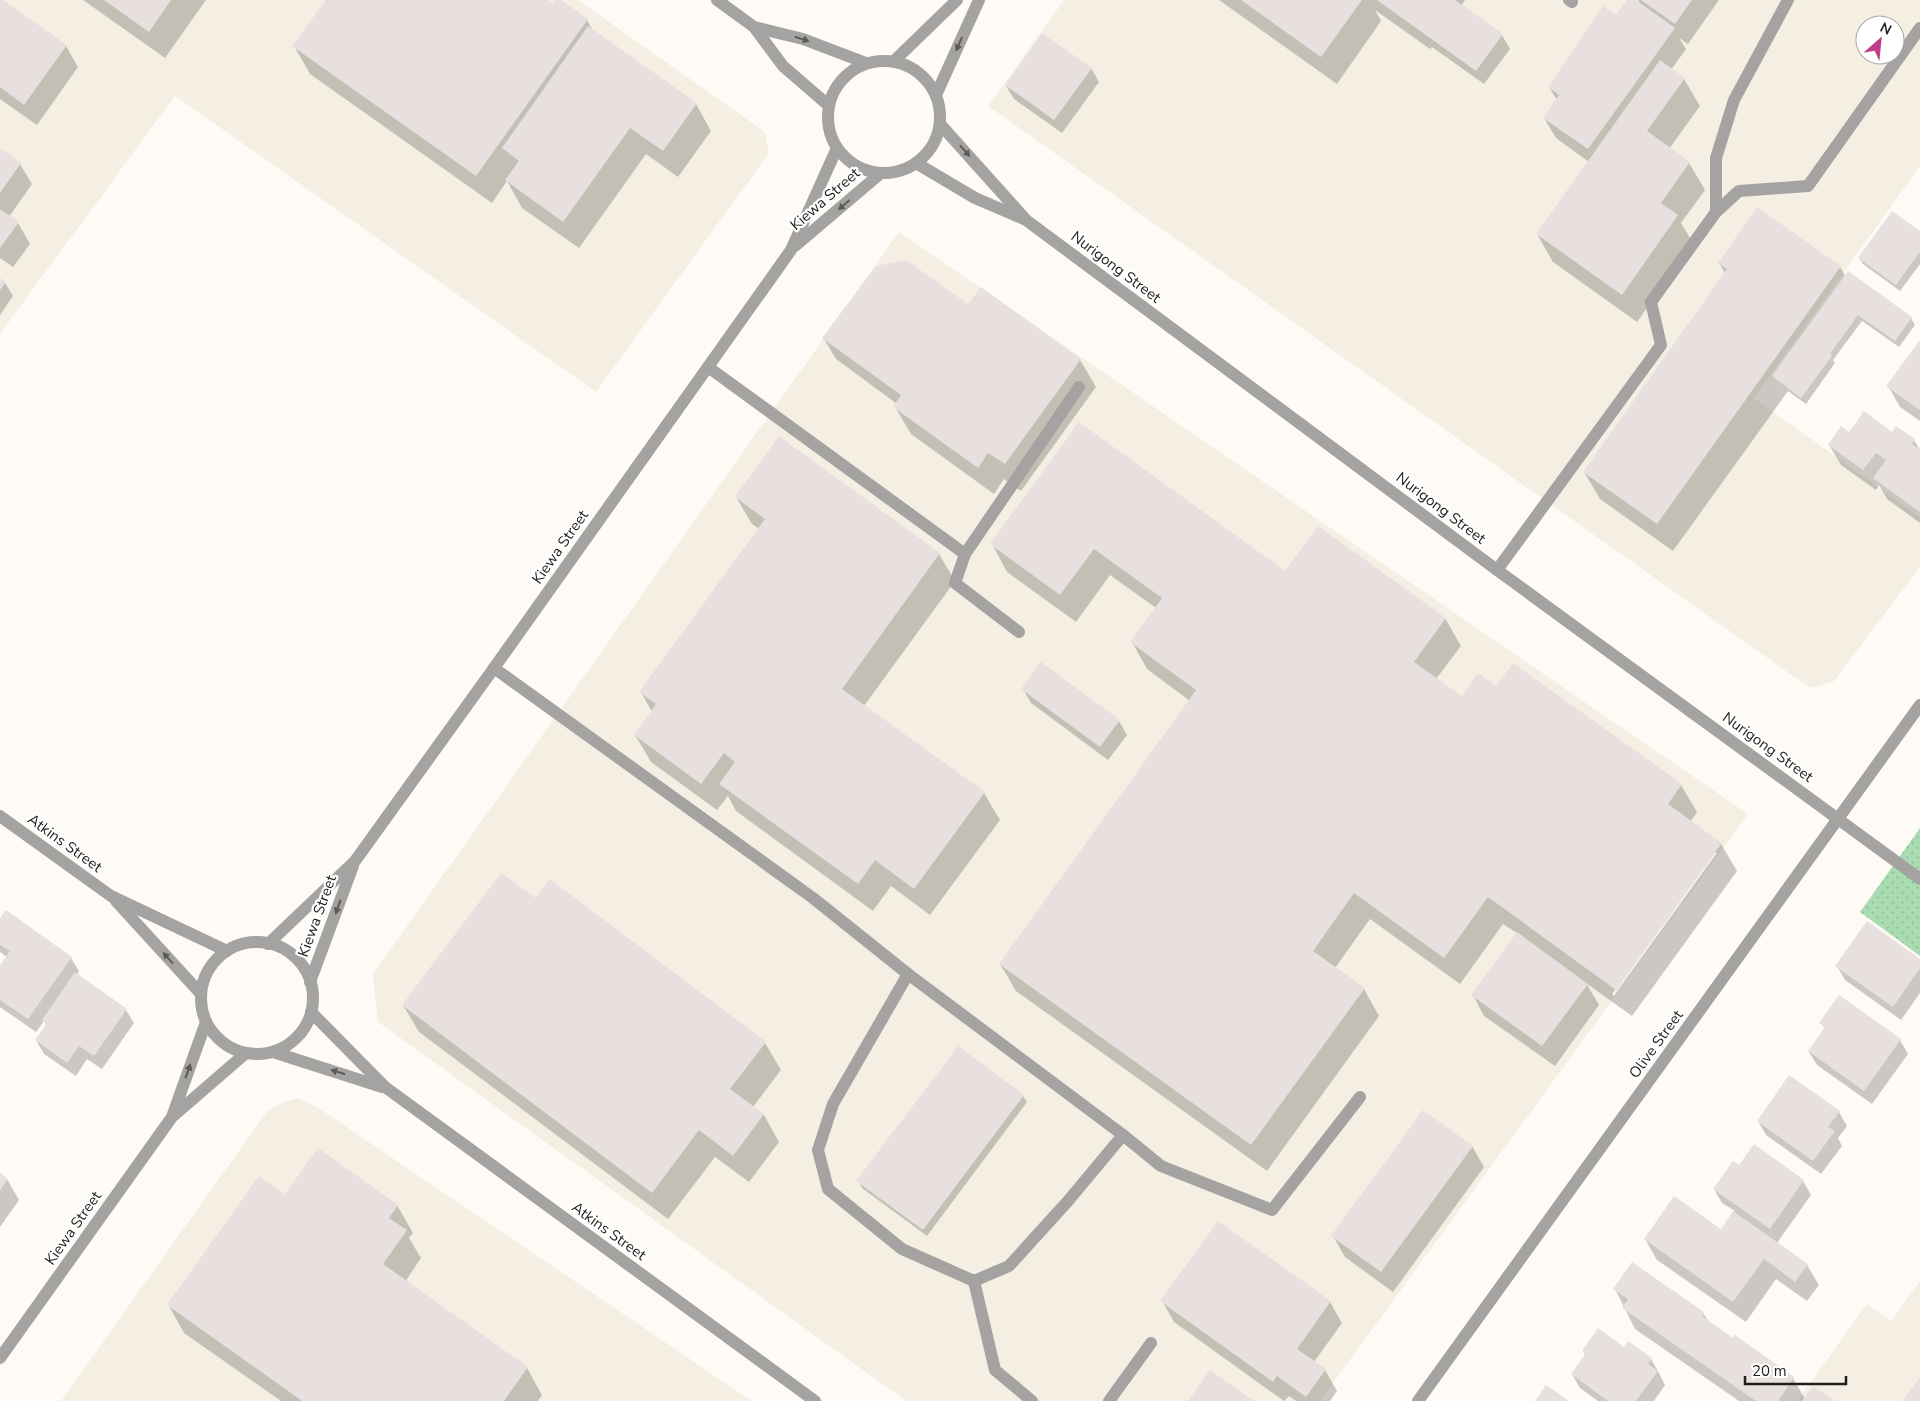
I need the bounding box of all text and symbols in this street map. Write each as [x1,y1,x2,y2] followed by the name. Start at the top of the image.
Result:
[1855,15,1905,65] north arrow
[1877,18,1895,40] text: N
[794,35,809,43] one-way arrow
[954,37,962,51] one-way arrow
[960,145,971,158] one-way arrow
[786,163,865,235] street label: Kiewa Street
[837,199,850,210] one-way arrow
[1067,227,1166,308] street label: Nurigong Street
[1392,468,1491,549] street label: Nurigong Street
[527,505,593,588] street label: Kiewa Street
[1719,707,1818,787] street label: Nurigong Street
[24,809,107,877] street label: Atkins Street
[293,872,341,960] street label: Kiewa Street
[334,900,342,915] one-way arrow
[162,953,174,965] one-way arrow
[1624,1005,1688,1082] street label: Olive Street
[185,1063,193,1078] one-way arrow
[331,1068,346,1076] one-way arrow
[40,1186,106,1269] street label: Kiewa Street
[568,1197,651,1265] street label: Atkins Street
[1745,1354,1846,1386] scale bar
[1752,1361,1787,1381] text: 20 m

